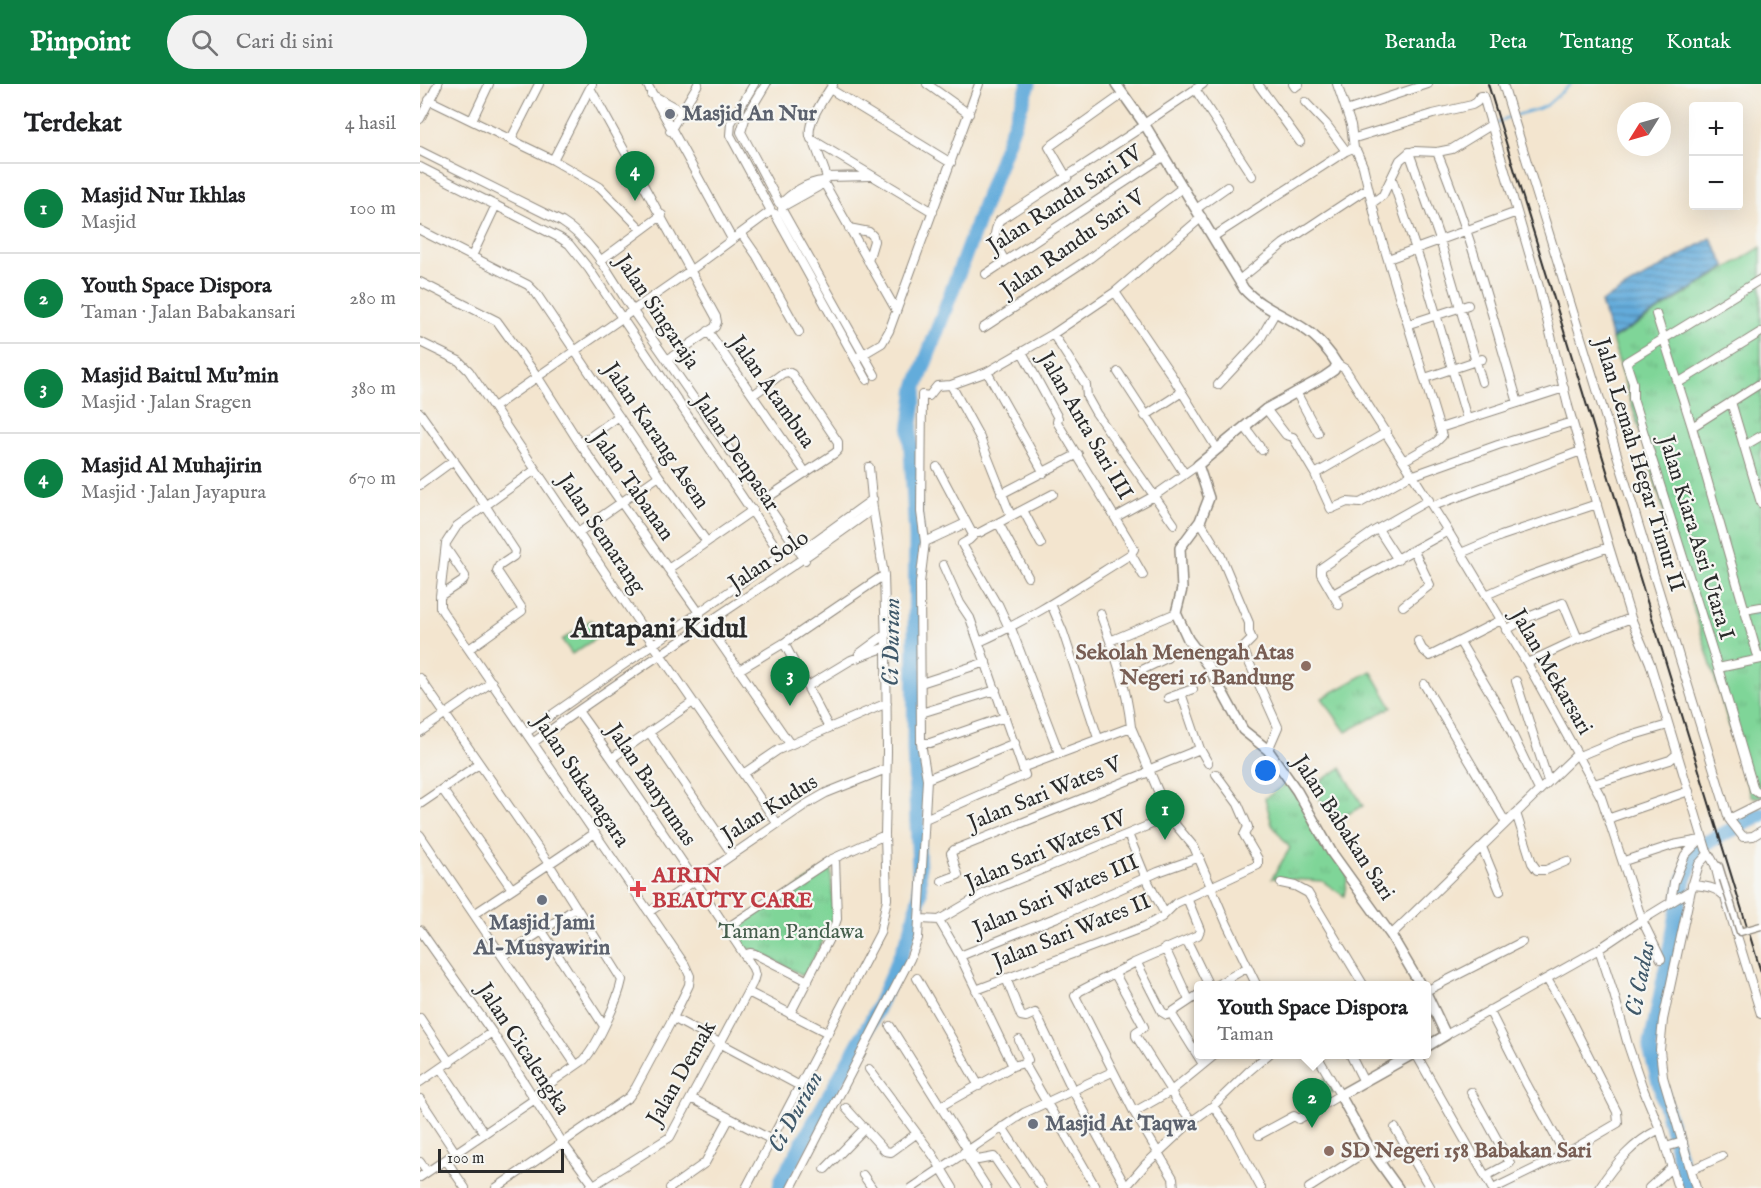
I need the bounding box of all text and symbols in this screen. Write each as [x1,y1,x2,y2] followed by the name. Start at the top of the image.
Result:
[167,15,587,69] search box
[30,25,131,60] text: Pinpoint
[188,26,221,59] icon: search
[236,28,333,56] text: Cari di sini
[1384,29,1456,56] text: Beranda
[1489,29,1527,56] text: Peta
[1560,29,1633,56] text: Tentang
[1666,29,1731,56] text: Kontak
[682,100,818,128] place label: Masjid An Nur
[1617,102,1671,156] north arrow
[1689,102,1743,210] map controls
[1689,102,1743,156] button: +
[24,107,122,140] text: Terdekat
[663,107,677,121] marker: Masjid An Nur
[345,111,396,136] text: 4 hasil
[980,139,1148,262] street label: Jalan Randu Sari IV
[616,152,654,201] pin: 4
[1689,156,1743,210] button: −
[81,182,245,210] text: Masjid Nur Ikhlas
[993,184,1151,306] street label: Jalan Randu Sari V
[40,196,47,221] text: 1
[349,196,396,221] text: 100 m
[81,210,136,235] text: Masjid
[607,247,706,375] street label: Jalan Singaraja
[81,272,272,300] text: Youth Space Dispora
[39,286,48,311] text: 2
[349,286,396,311] text: 280 m
[81,300,296,325] text: Taman · Jalan Babakansari
[721,328,821,454] street label: Jalan Atambua
[1586,332,1691,595] street label: Jalan Lemah Hegar Timur II
[1030,344,1139,505] street label: Jalan Anta Sari III
[595,355,715,515] street label: Jalan Karang Asem
[81,362,279,390] text: Masjid Baitul Mu'min
[40,376,47,401] text: 3
[351,376,396,401] text: 380 m
[685,386,786,517] street label: Jalan Denpasar
[81,390,252,415] text: Masjid · Jalan Sragen
[582,423,680,547] street label: Jalan Tabanan
[1651,430,1740,643] street label: Jalan Kiara Asri Utara I
[81,452,262,480] text: Masjid Al Muhajirin
[39,466,48,491] text: 4
[349,466,396,491] text: 670 m
[549,466,652,600] street label: Jalan Semarang
[81,480,266,505] text: Masjid · Jalan Jayapura
[721,524,815,600] street label: Jalan Solo
[876,597,908,687] water label: Ci Durian
[1502,601,1598,740] street label: Jalan Mekarsari
[570,612,748,647] district label: Antapani Kidul
[1075,639,1295,692] place label: Sekolah Menengah Atas Negeri 16 Bandung
[770,656,809,706] pin: 3
[1299,659,1313,673] marker: Sekolah Menengah Atas Negeri 16 Bandung
[525,707,636,853] street label: Jalan Sukanagara
[598,716,702,852] street label: Jalan Banyumas
[1284,747,1401,906] street label: Jalan Babakan Sari
[961,750,1126,839] street label: Jalan Sari Wates V
[1251,756,1280,785] your location
[714,768,823,851] street label: Jalan Kudus
[1146,790,1184,840] pin: 1
[958,804,1131,899] street label: Jalan Sari Wates IV
[969,849,1143,943] street label: Jalan Sari Wates III
[651,862,814,915] place label: AIRIN BEAUTY CARE
[629,880,647,898] marker: AIRIN BEAUTY CARE
[989,888,1155,976] street label: Jalan Sari Wates II
[535,893,549,907] marker: Masjid Jami Al-Musyawirin
[473,909,611,962] place label: Masjid Jami Al-Musyawirin
[718,918,864,946] park label: Taman Pandawa
[1619,938,1664,1019] water label: Ci Cadas
[468,975,576,1120] street label: Jalan Cicalengka
[1194,981,1431,1059] popup
[1217,994,1408,1022] text: Youth Space Dispora
[639,1016,723,1133] street label: Jalan Demak
[1217,1022,1274,1047] text: Taman
[761,1066,831,1158] water label: Ci Durian
[1292,1078,1332,1128] pin: 2
[1045,1110,1197,1138] place label: Masjid At Taqwa
[1026,1117,1040,1131] marker: Masjid At Taqwa
[1341,1137,1592,1165] place label: SD Negeri 158 Babakan Sari
[1322,1144,1336,1158] marker: SD Negeri 158 Babakan Sari
[438,1146,564,1174] scale bar
[447,1149,484,1169] text: 100 m

